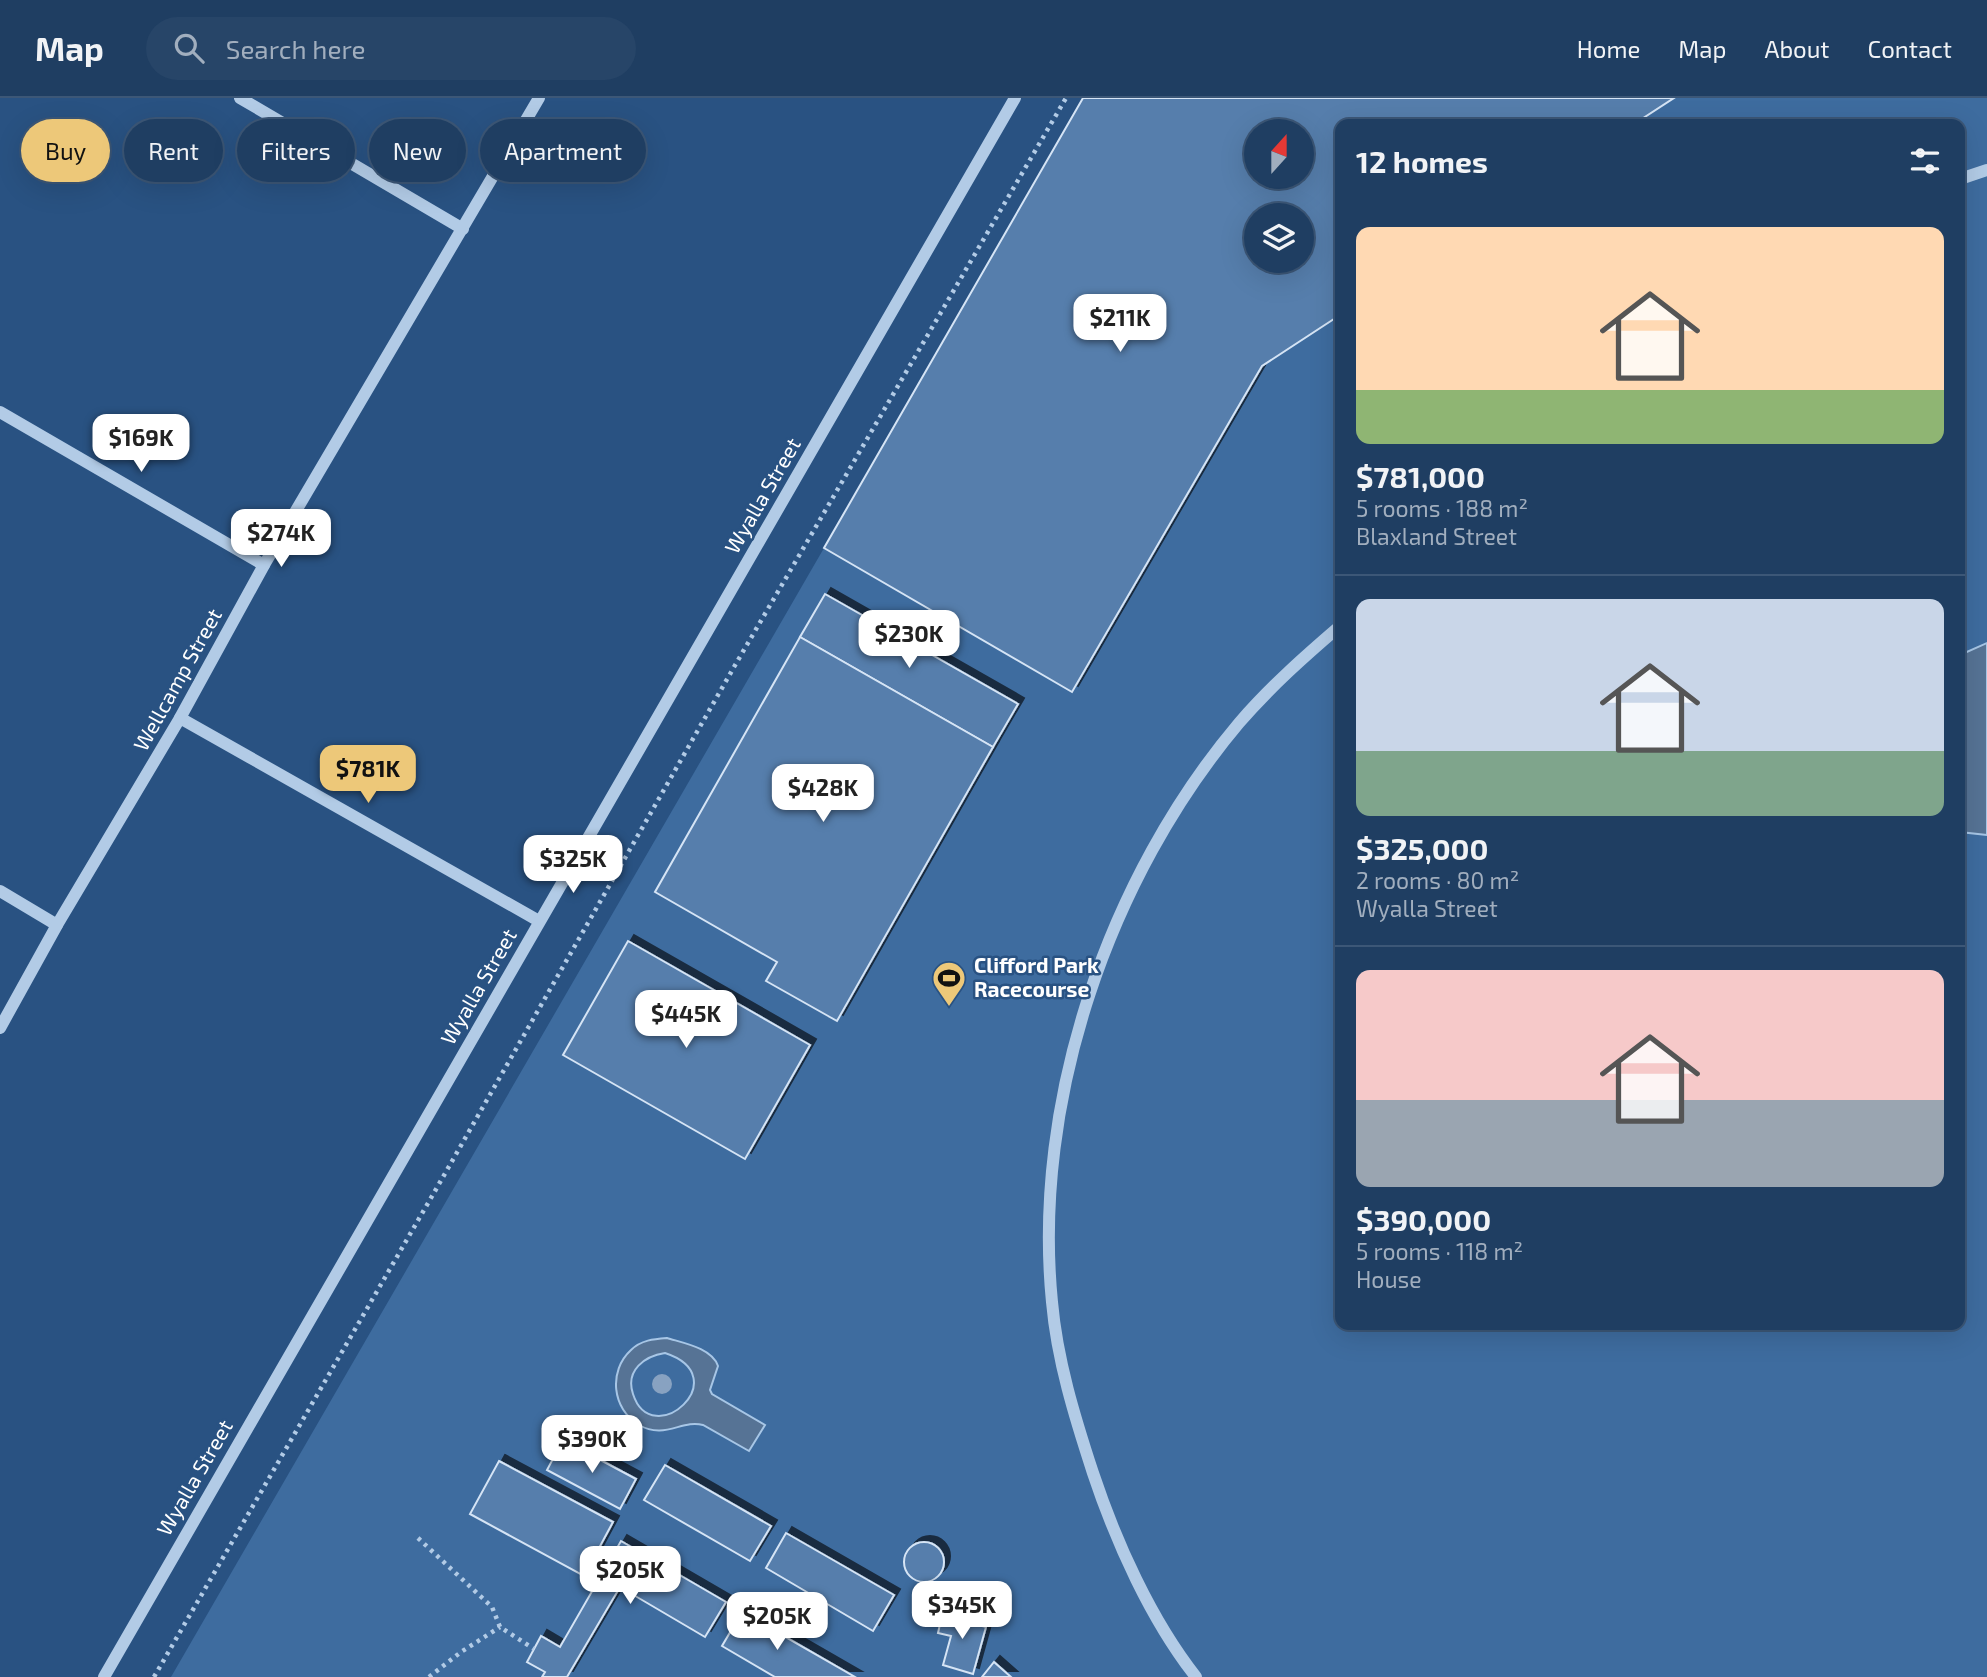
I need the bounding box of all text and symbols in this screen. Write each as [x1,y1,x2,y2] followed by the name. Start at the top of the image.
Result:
[146,17,636,80] search box
[35,28,104,68] text: Map
[170,29,208,67] icon: search
[226,33,365,64] text: Search here
[1577,34,1640,63] text: Home
[1678,34,1726,63] text: Map
[1764,34,1830,63] text: About
[1868,34,1952,63] text: Contact
[21,119,110,182] chip: Buy
[124,119,223,182] chip: Rent
[237,119,355,182] chip: Filters
[369,119,466,182] chip: New
[480,119,646,182] chip: Apartment
[1244,119,1314,189] north arrow
[1244,119,1314,273] map controls
[1906,142,1944,180] icon: filters
[1356,143,1488,179] text: 12 homes
[1244,203,1314,273] button: layers
[1587,273,1713,399] icon: home
[1071,294,1169,354] pin: $211K
[1089,303,1151,331] text: $211K
[92,414,190,474] pin: $169K
[109,423,174,451] text: $169K
[719,433,805,558] street label: Wyalla Street
[1356,458,1485,494] text: $781,000
[1356,494,1528,522] text: 5 rooms · 188 m²
[232,510,330,569] pin: $274K
[247,518,315,546] text: $274K
[1356,522,1517,550] text: Blaxland Street
[127,604,226,755] street label: Wellcamp Street
[860,610,958,670] pin: $230K
[875,619,943,647] text: $230K
[1587,645,1713,771] icon: home
[319,746,417,805] pin: $781K
[336,754,400,782] text: $781K
[774,764,872,824] pin: $428K
[788,773,858,801] text: $428K
[1356,830,1488,866] text: $325,000
[524,836,622,895] pin: $325K
[539,844,607,872] text: $325K
[1356,866,1519,894] text: 2 rooms · 80 m²
[1356,894,1498,922] text: Wyalla Street
[435,924,521,1049] street label: Wyalla Street
[974,952,1099,1001] place label: Clifford Park Racecourse
[930,959,968,1008] sports icon: Clifford Park Racecourse
[637,990,735,1050] pin: $445K
[651,999,721,1027] text: $445K
[1587,1016,1713,1142] icon: home
[1356,1201,1491,1237] text: $390,000
[1356,1237,1523,1265] text: 5 rooms · 118 m²
[1356,1265,1422,1293] text: House
[151,1415,237,1540] street label: Wyalla Street
[543,1416,641,1475] pin: $390K
[557,1424,627,1452] text: $390K
[581,1546,679,1606] pin: $205K
[596,1555,664,1583] text: $205K
[913,1582,1011,1641] pin: $345K
[928,1590,996,1618] text: $345K
[728,1592,826,1652] pin: $205K
[743,1601,811,1629] text: $205K

